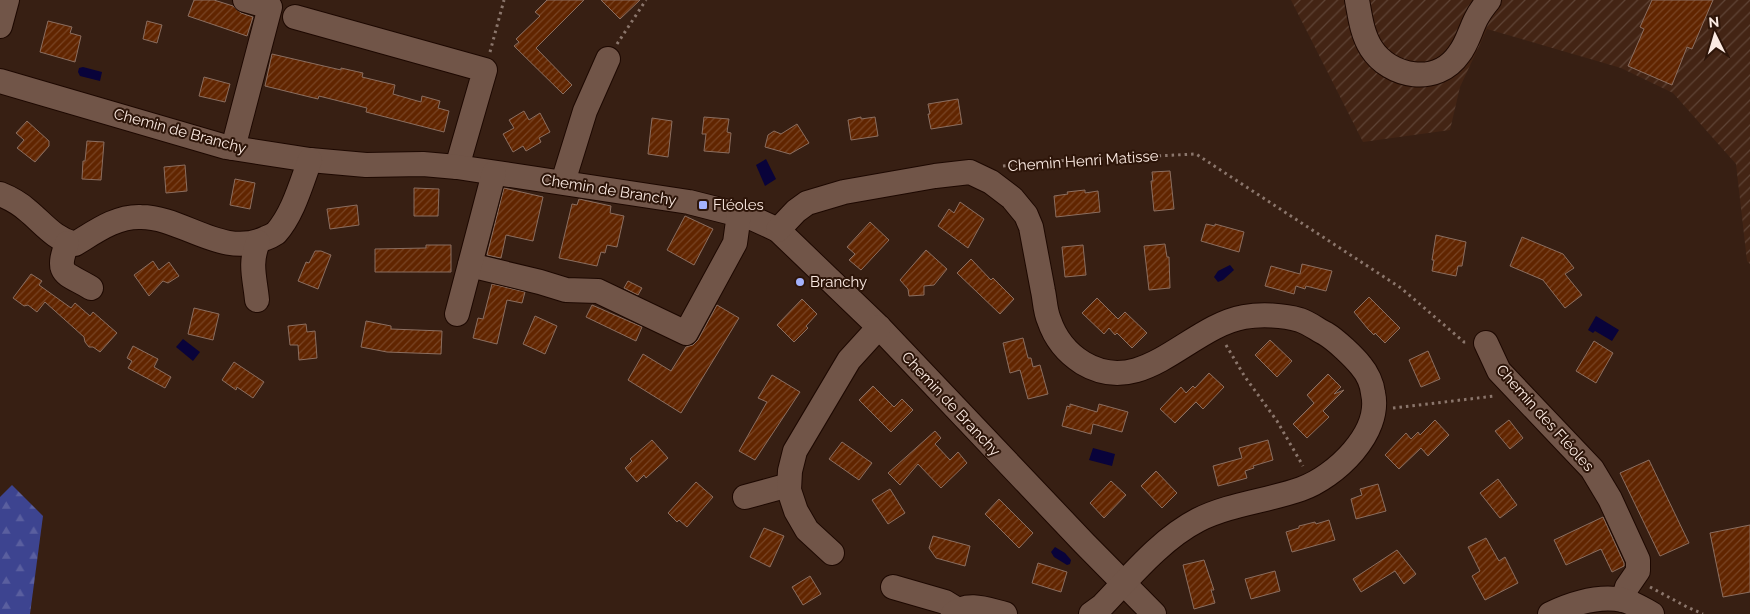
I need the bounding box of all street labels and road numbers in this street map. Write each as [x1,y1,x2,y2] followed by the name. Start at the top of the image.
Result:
[112,105,248,157] street label: Chemin de Branchy
[1007,147,1159,175] street label: Chemin Henri Matisse
[540,170,678,210] street label: Chemin de Branchy
[898,348,1004,460] street label: Chemin de Branchy
[1492,361,1598,475] street label: Chemin des Fléoles

